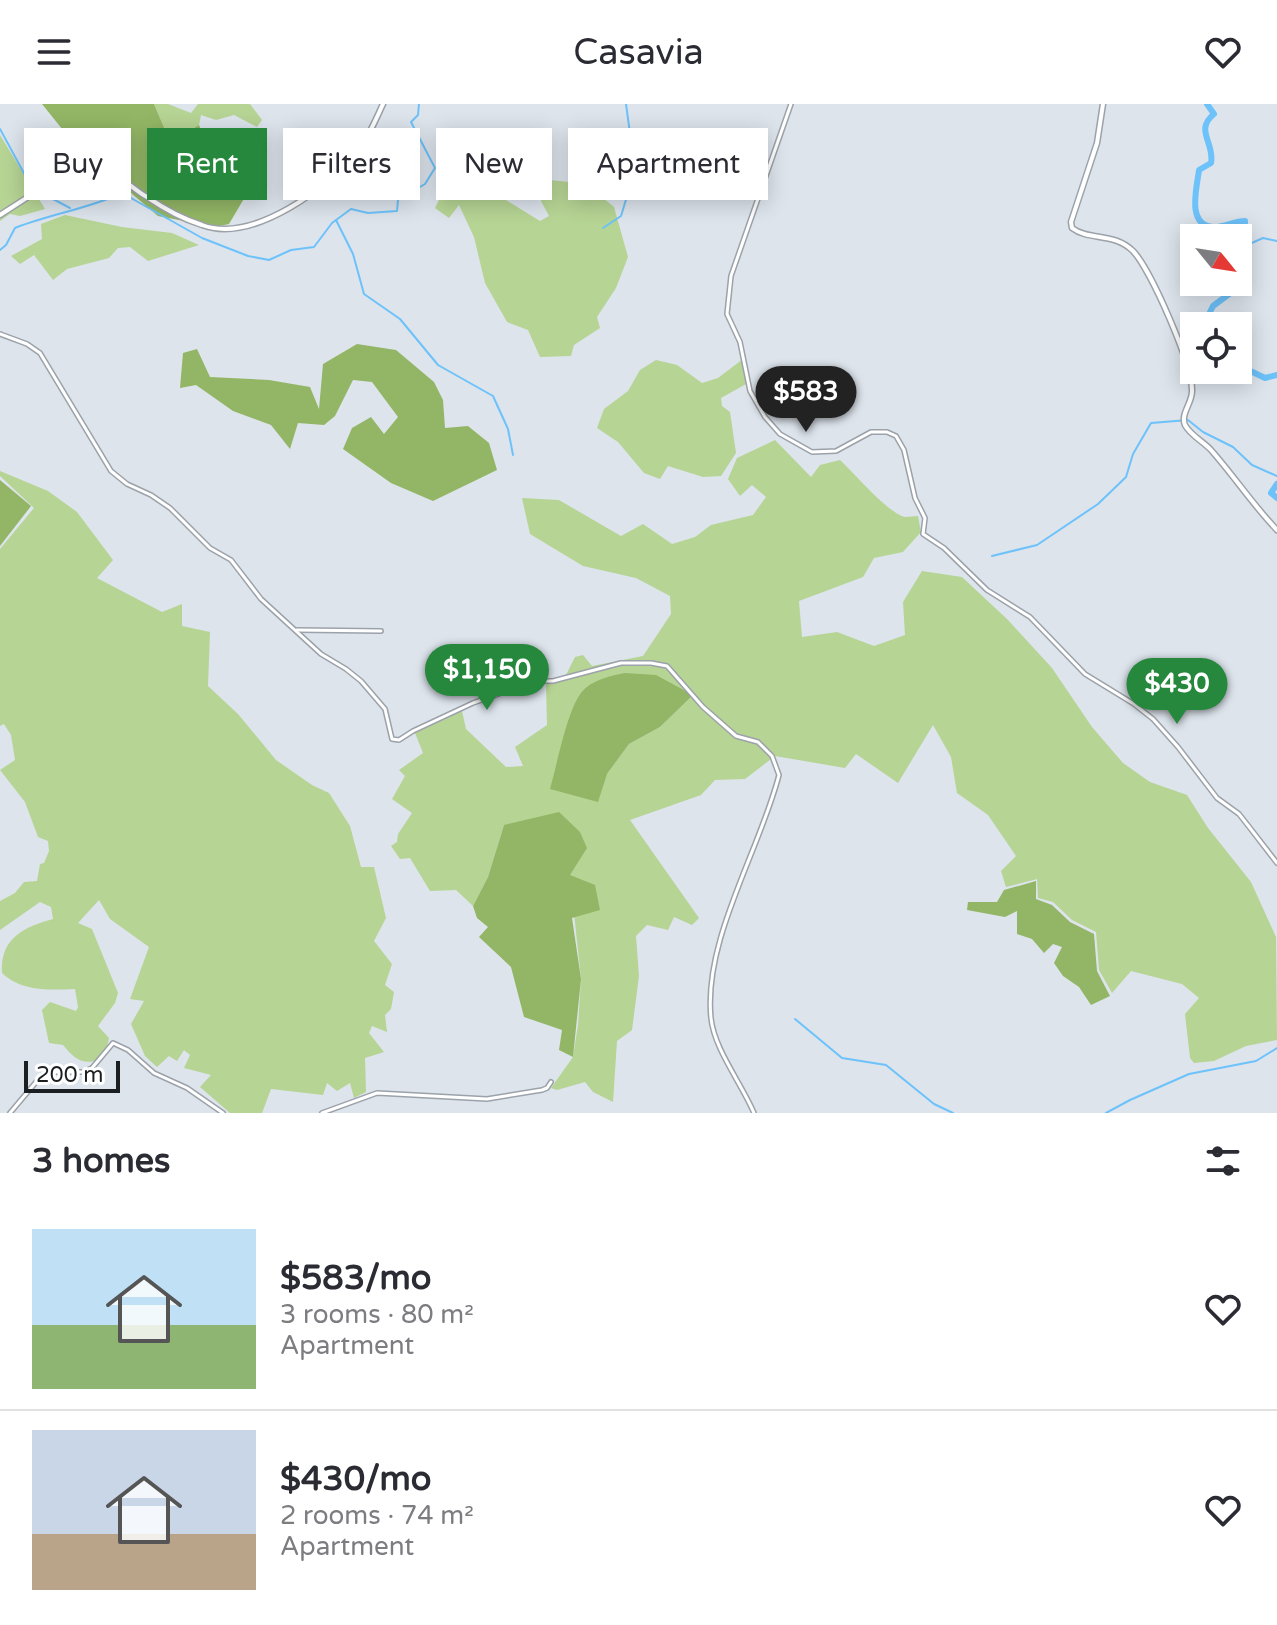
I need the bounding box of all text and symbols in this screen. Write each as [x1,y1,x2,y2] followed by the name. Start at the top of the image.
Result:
[32,30,76,74] icon: menu
[1201,30,1245,74] icon: heart
[573,31,704,74] text: Casavia
[24,128,131,200] chip: Buy
[147,128,267,200] chip: Rent
[283,128,420,200] chip: Filters
[436,128,552,200] chip: New
[568,128,768,200] chip: Apartment
[1180,224,1252,296] north arrow
[1180,224,1252,384] map controls
[1180,312,1252,384] button: locate
[759,366,853,434] pin: $583
[773,376,839,407] text: $583
[422,644,552,712] pin: $1,150
[443,654,531,685] text: $1,150
[1130,658,1224,726] pin: $430
[1144,668,1210,699] text: $430
[24,1057,120,1093] scale bar
[36,1062,103,1088] text: 200 m
[1201,1139,1245,1183] icon: filters
[32,1141,170,1182] text: 3 homes
[280,1258,431,1299] text: $583/mo
[96,1261,192,1357] icon: home
[1201,1287,1245,1331] icon: heart
[280,1299,474,1330] text: 3 rooms · 80 m²
[280,1330,414,1361] text: Apartment
[280,1459,431,1500] text: $430/mo
[96,1462,192,1558] icon: home
[1201,1488,1245,1532] icon: heart
[280,1500,474,1531] text: 2 rooms · 74 m²
[280,1531,414,1562] text: Apartment

